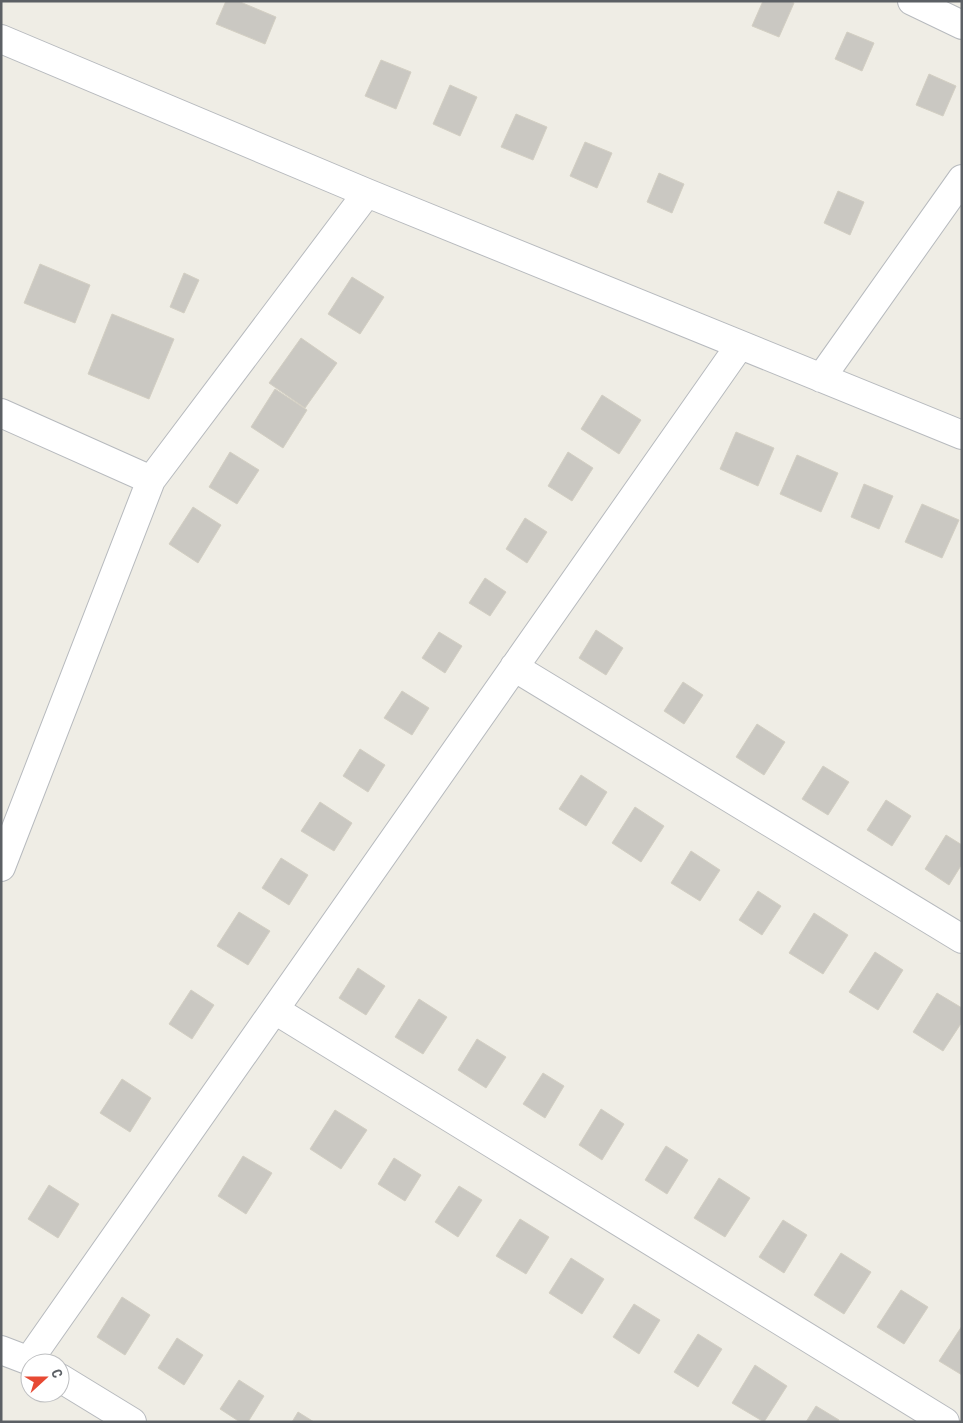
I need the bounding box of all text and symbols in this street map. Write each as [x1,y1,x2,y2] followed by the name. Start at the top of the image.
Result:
[20,1353,70,1403] north arrow
[48,1367,66,1380] text: С

